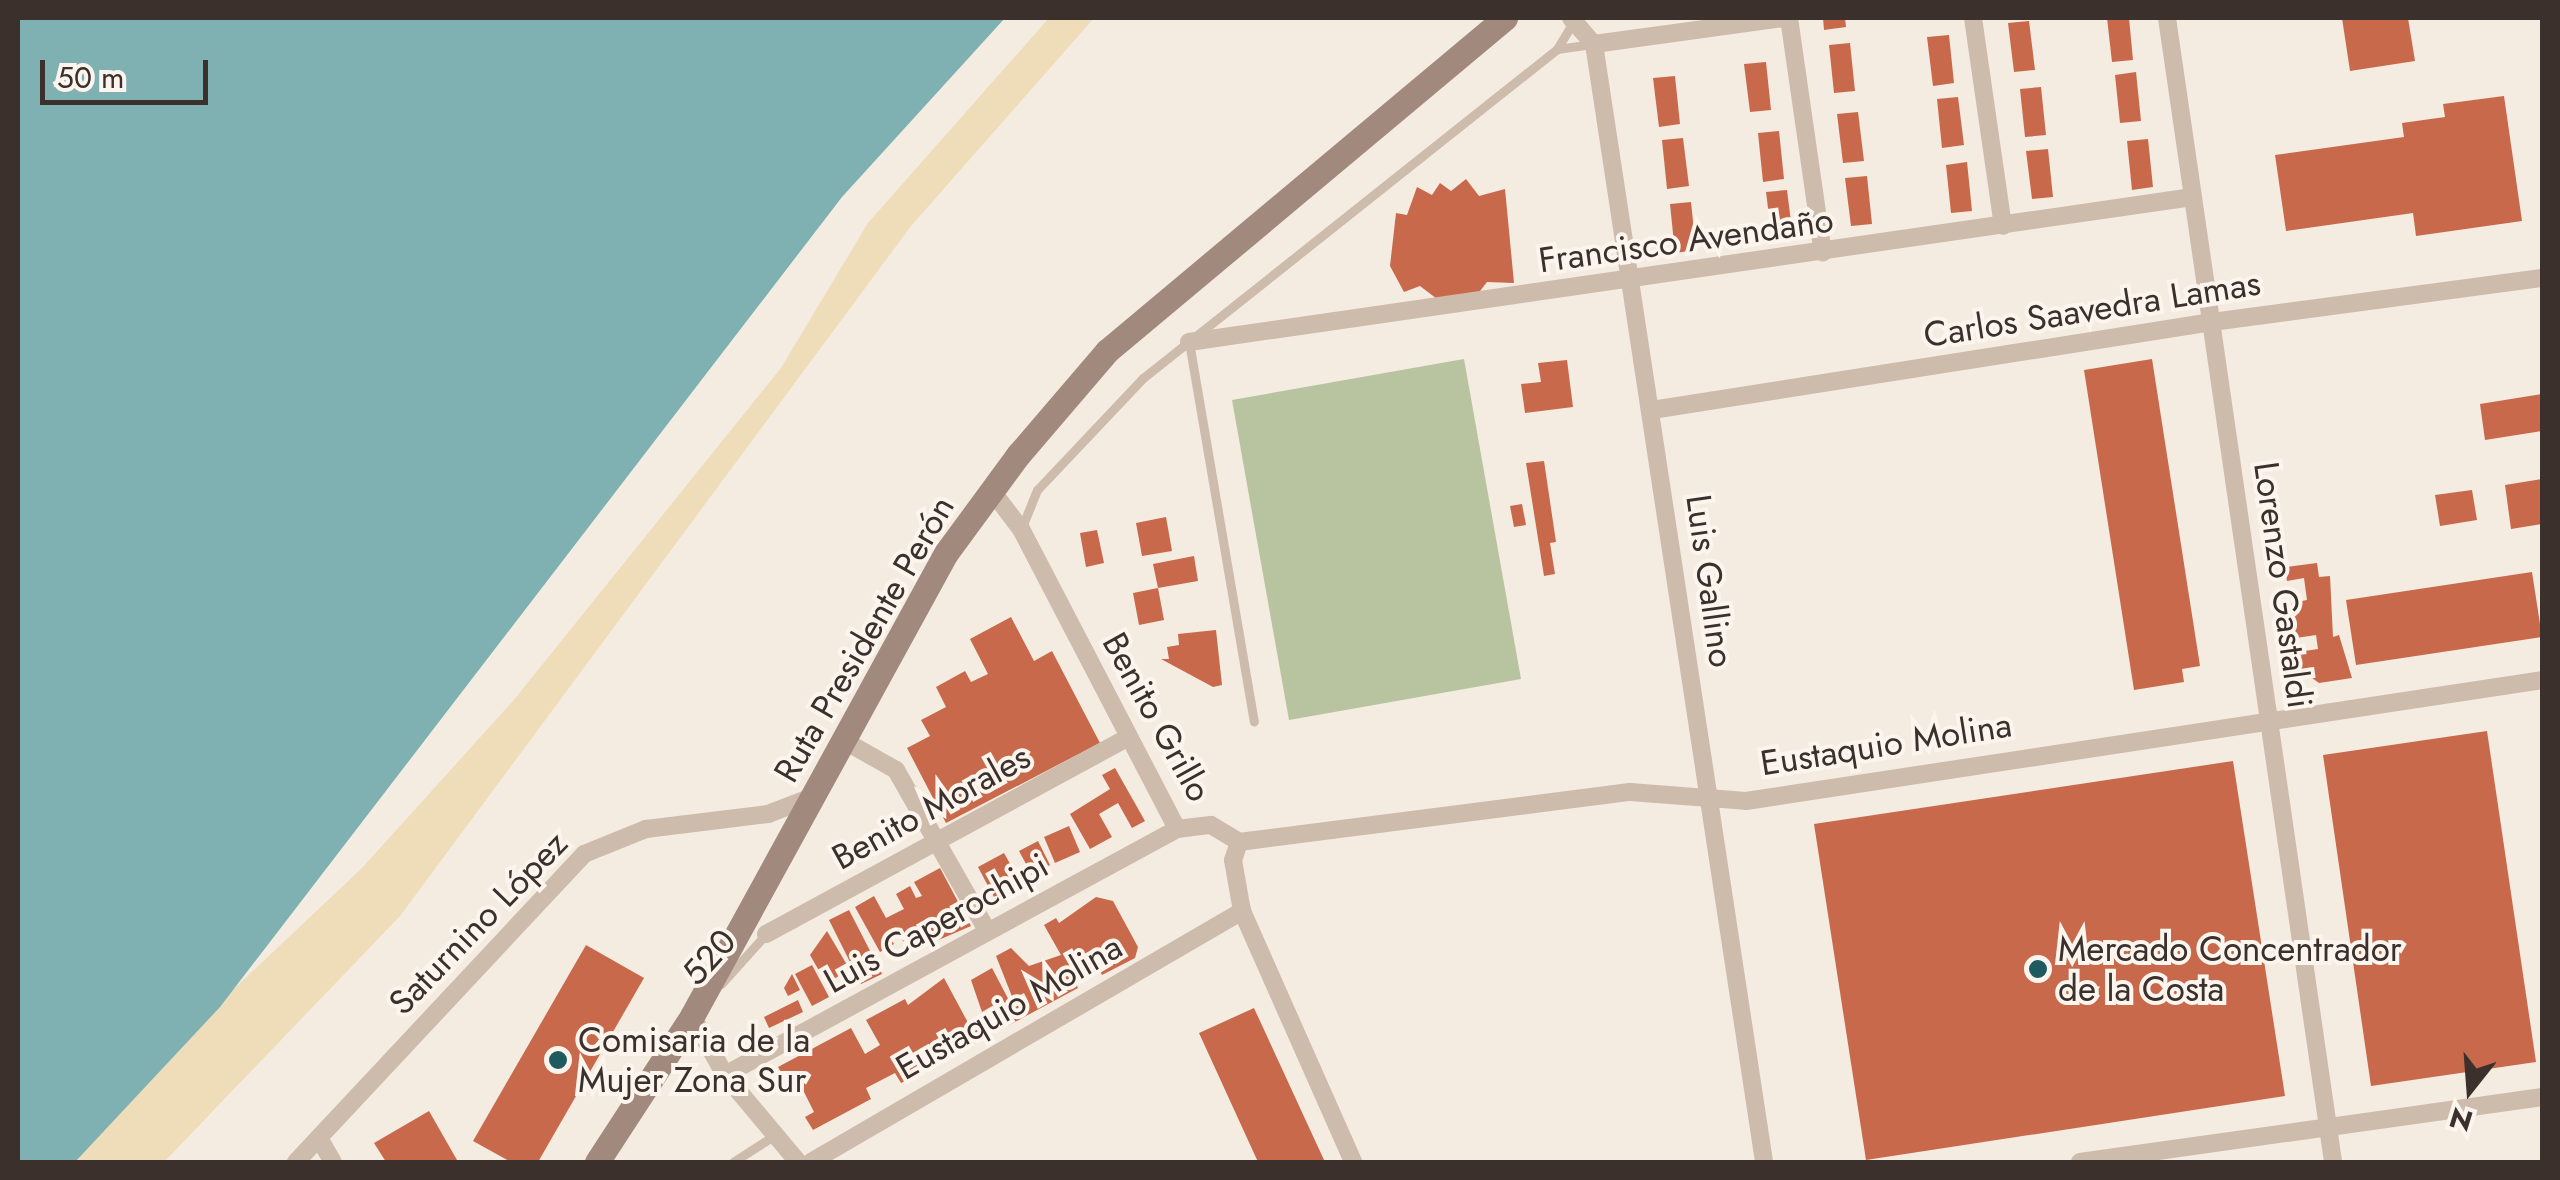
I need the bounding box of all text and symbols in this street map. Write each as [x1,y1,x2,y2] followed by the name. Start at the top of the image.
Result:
[45,40,212,102] scale bar
[57,56,124,99] text: 50 m
[1536,199,1836,281] street label: Francisco Avendaño
[1921,262,2263,356] street label: Carlos Saavedra Lamas
[2245,459,2321,711] street label: Lorenzo Gastaldi
[765,489,963,789] street label: Ruta Presidente Perón
[1677,492,1743,670] street label: Luis Gallino
[1093,625,1221,809] street label: Benito Grillo
[1757,703,2015,785] street label: Eustaquio Molina
[825,735,1037,879] street label: Benito Morales
[380,823,576,1023] street label: Saturnino López
[817,844,1055,1002] street label: Luis Caperochipi
[673,920,745,994] street label: 520
[889,925,1129,1089] street label: Eustaquio Molina
[2058,928,2402,1010] place label: Mercado Concentrador de la Costa
[2027,958,2049,980] marker: Mercado Concentrador de la Costa
[578,1019,810,1101] place label: Comisaria de la Mujer Zona Sur
[2420,1040,2520,1140] north arrow
[547,1049,569,1071] marker: Comisaria de la Mujer Zona Sur
[2444,1096,2478,1142] text: N

